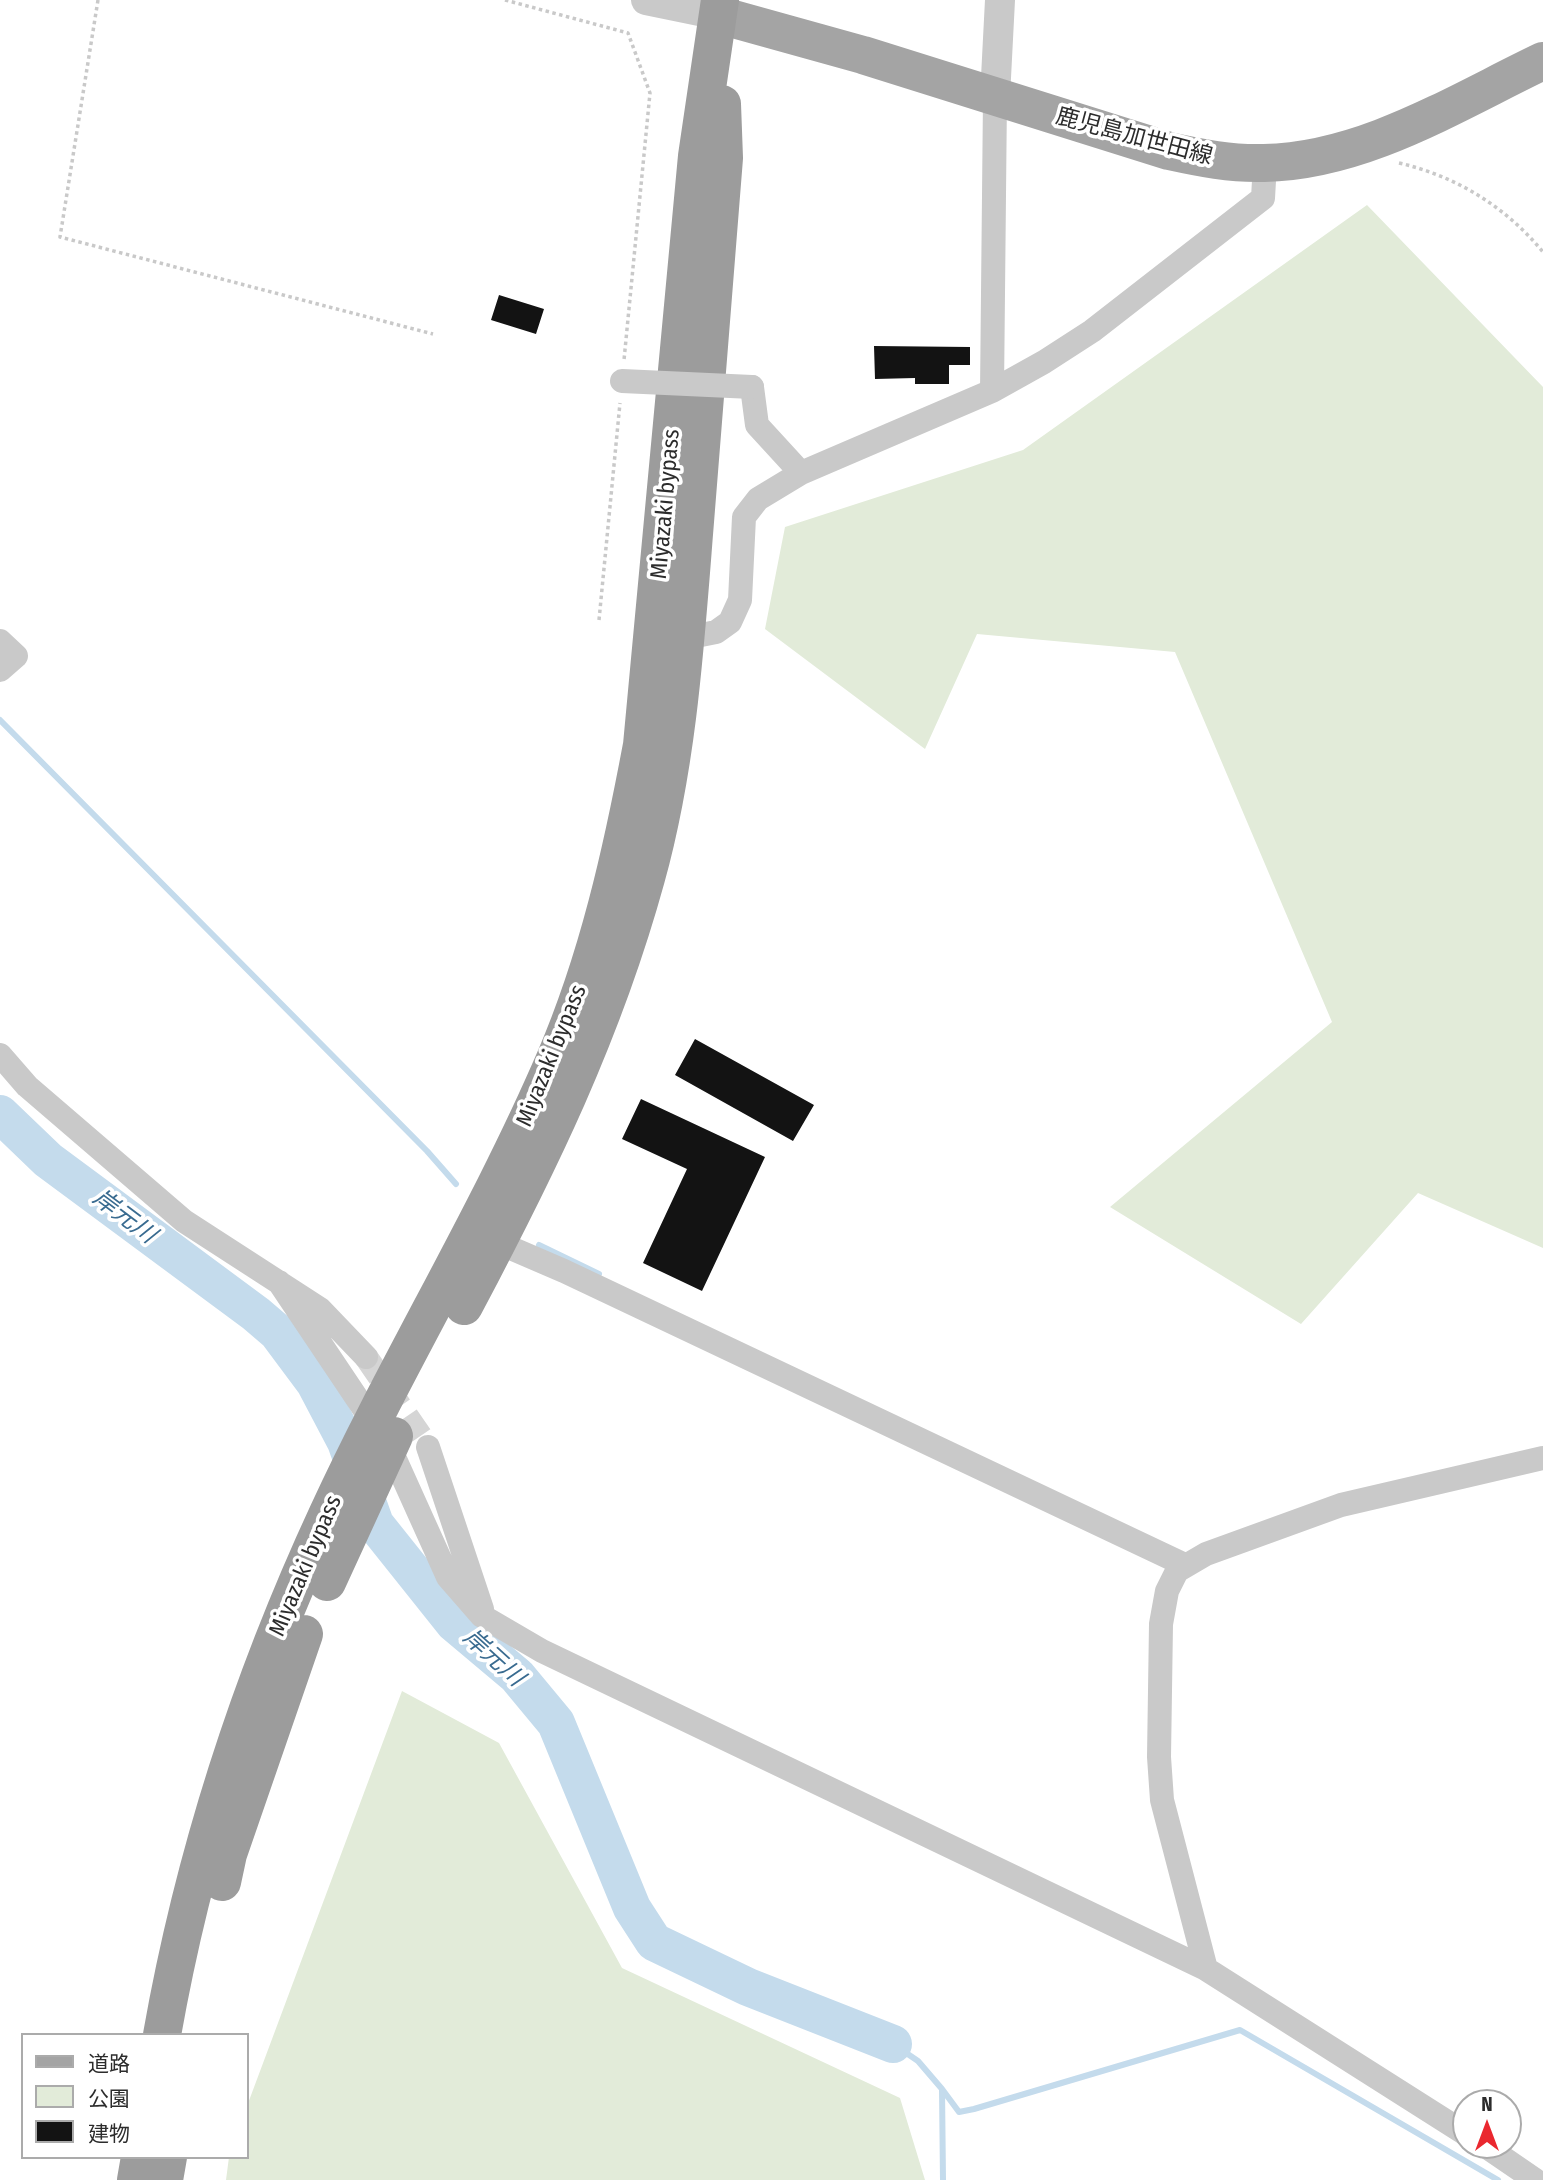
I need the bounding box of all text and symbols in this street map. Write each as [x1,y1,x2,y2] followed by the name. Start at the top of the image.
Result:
[1053,103,1215,171] street label: 鹿児島加世田線
[646,428,686,580] street label: Miyazaki bypass
[511,981,593,1131] street label: Miyazaki bypass
[87,1184,161,1250] water label: 岸元川
[264,1491,348,1641] street label: Miyazaki bypass
[457,1623,529,1693] water label: 岸元川
[21,2033,248,2159] legend
[88,2051,130,2077] text: 道路
[88,2086,130,2112] text: 公園
[1452,2089,1522,2159] north arrow
[1481,2093,1493,2116] text: N
[88,2121,130,2147] text: 建物

